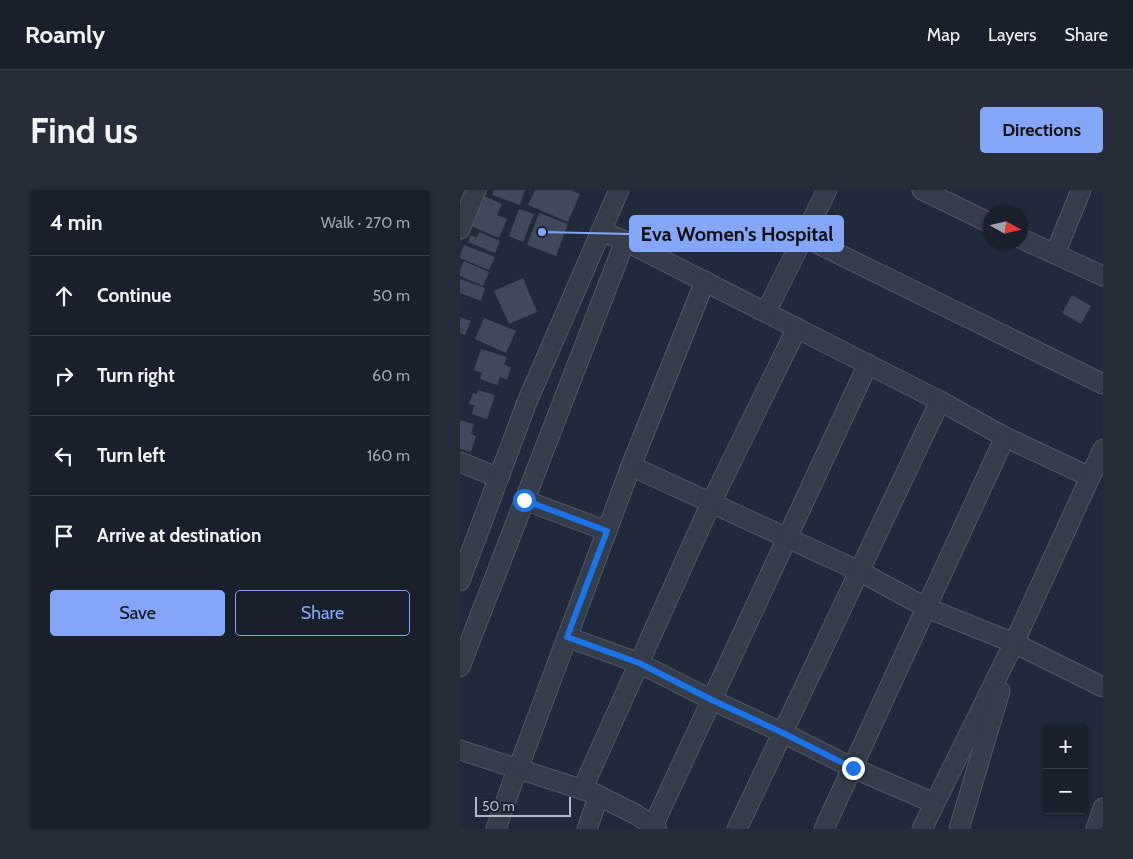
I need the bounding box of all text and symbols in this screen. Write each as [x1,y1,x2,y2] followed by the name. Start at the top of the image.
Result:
[25,20,105,49] text: Roamly
[927,24,960,46] text: Map
[988,24,1037,46] text: Layers
[1065,24,1108,46] text: Share
[980,107,1103,153] button: Directions
[30,109,138,152] text: Find us
[983,205,1028,250] north arrow
[50,210,103,235] text: 4 min
[321,213,410,232] text: Walk · 270 m
[630,216,843,251] callout: Eva Women's Hospital
[641,222,833,246] text: Eva Women's Hospital
[50,282,78,310] icon: ahead
[97,284,171,307] text: Continue
[373,286,410,305] text: 50 m
[50,362,78,390] icon: right
[97,364,175,387] text: Turn right
[372,366,410,385] text: 60 m
[50,442,78,470] icon: left
[97,444,165,467] text: Turn left
[367,446,410,465] text: 160 m
[513,489,536,512] route start
[50,522,78,550] icon: arrive
[97,524,261,547] text: Arrive at destination
[50,590,225,636] button: Save
[235,590,410,636] button: Share
[1043,724,1088,814] map controls
[1043,724,1088,769] button: +
[842,757,865,780] route end
[1043,769,1088,814] button: −
[475,794,571,817] scale bar
[482,797,515,815] text: 50 m

